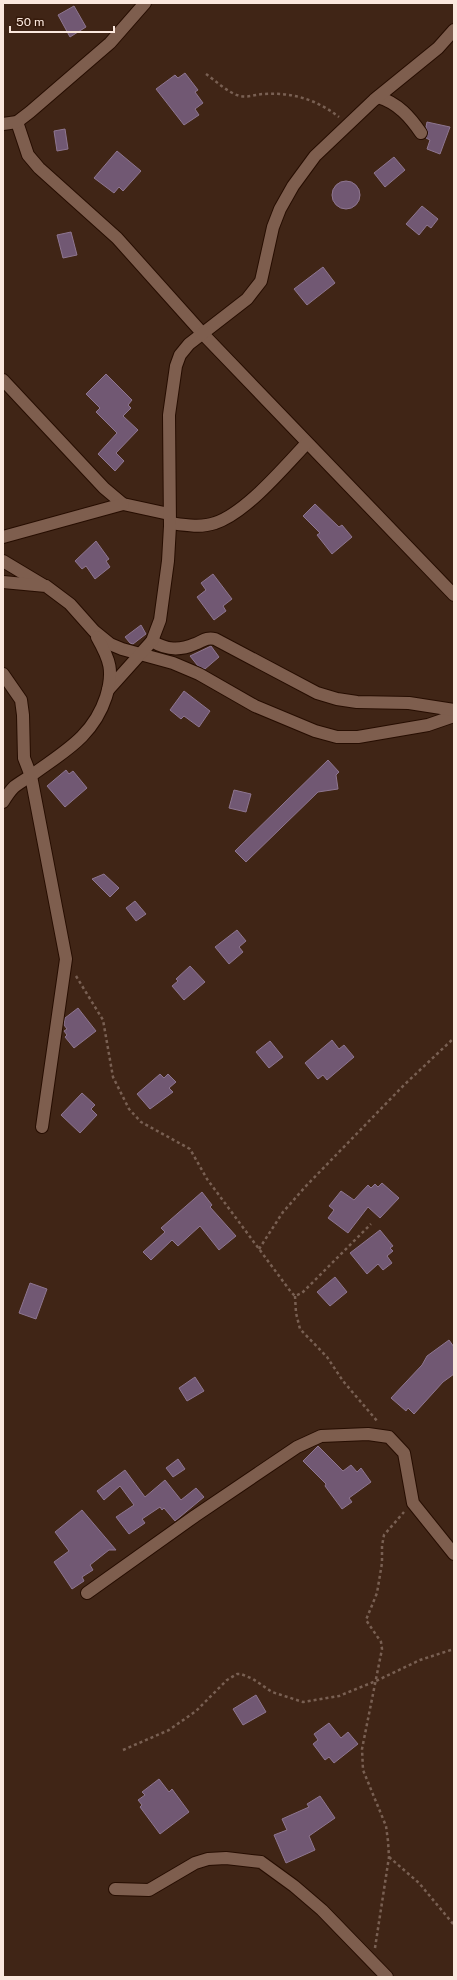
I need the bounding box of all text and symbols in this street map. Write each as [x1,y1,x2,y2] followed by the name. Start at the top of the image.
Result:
[10,8,114,34] scale bar
[16,15,44,29] text: 50 m

